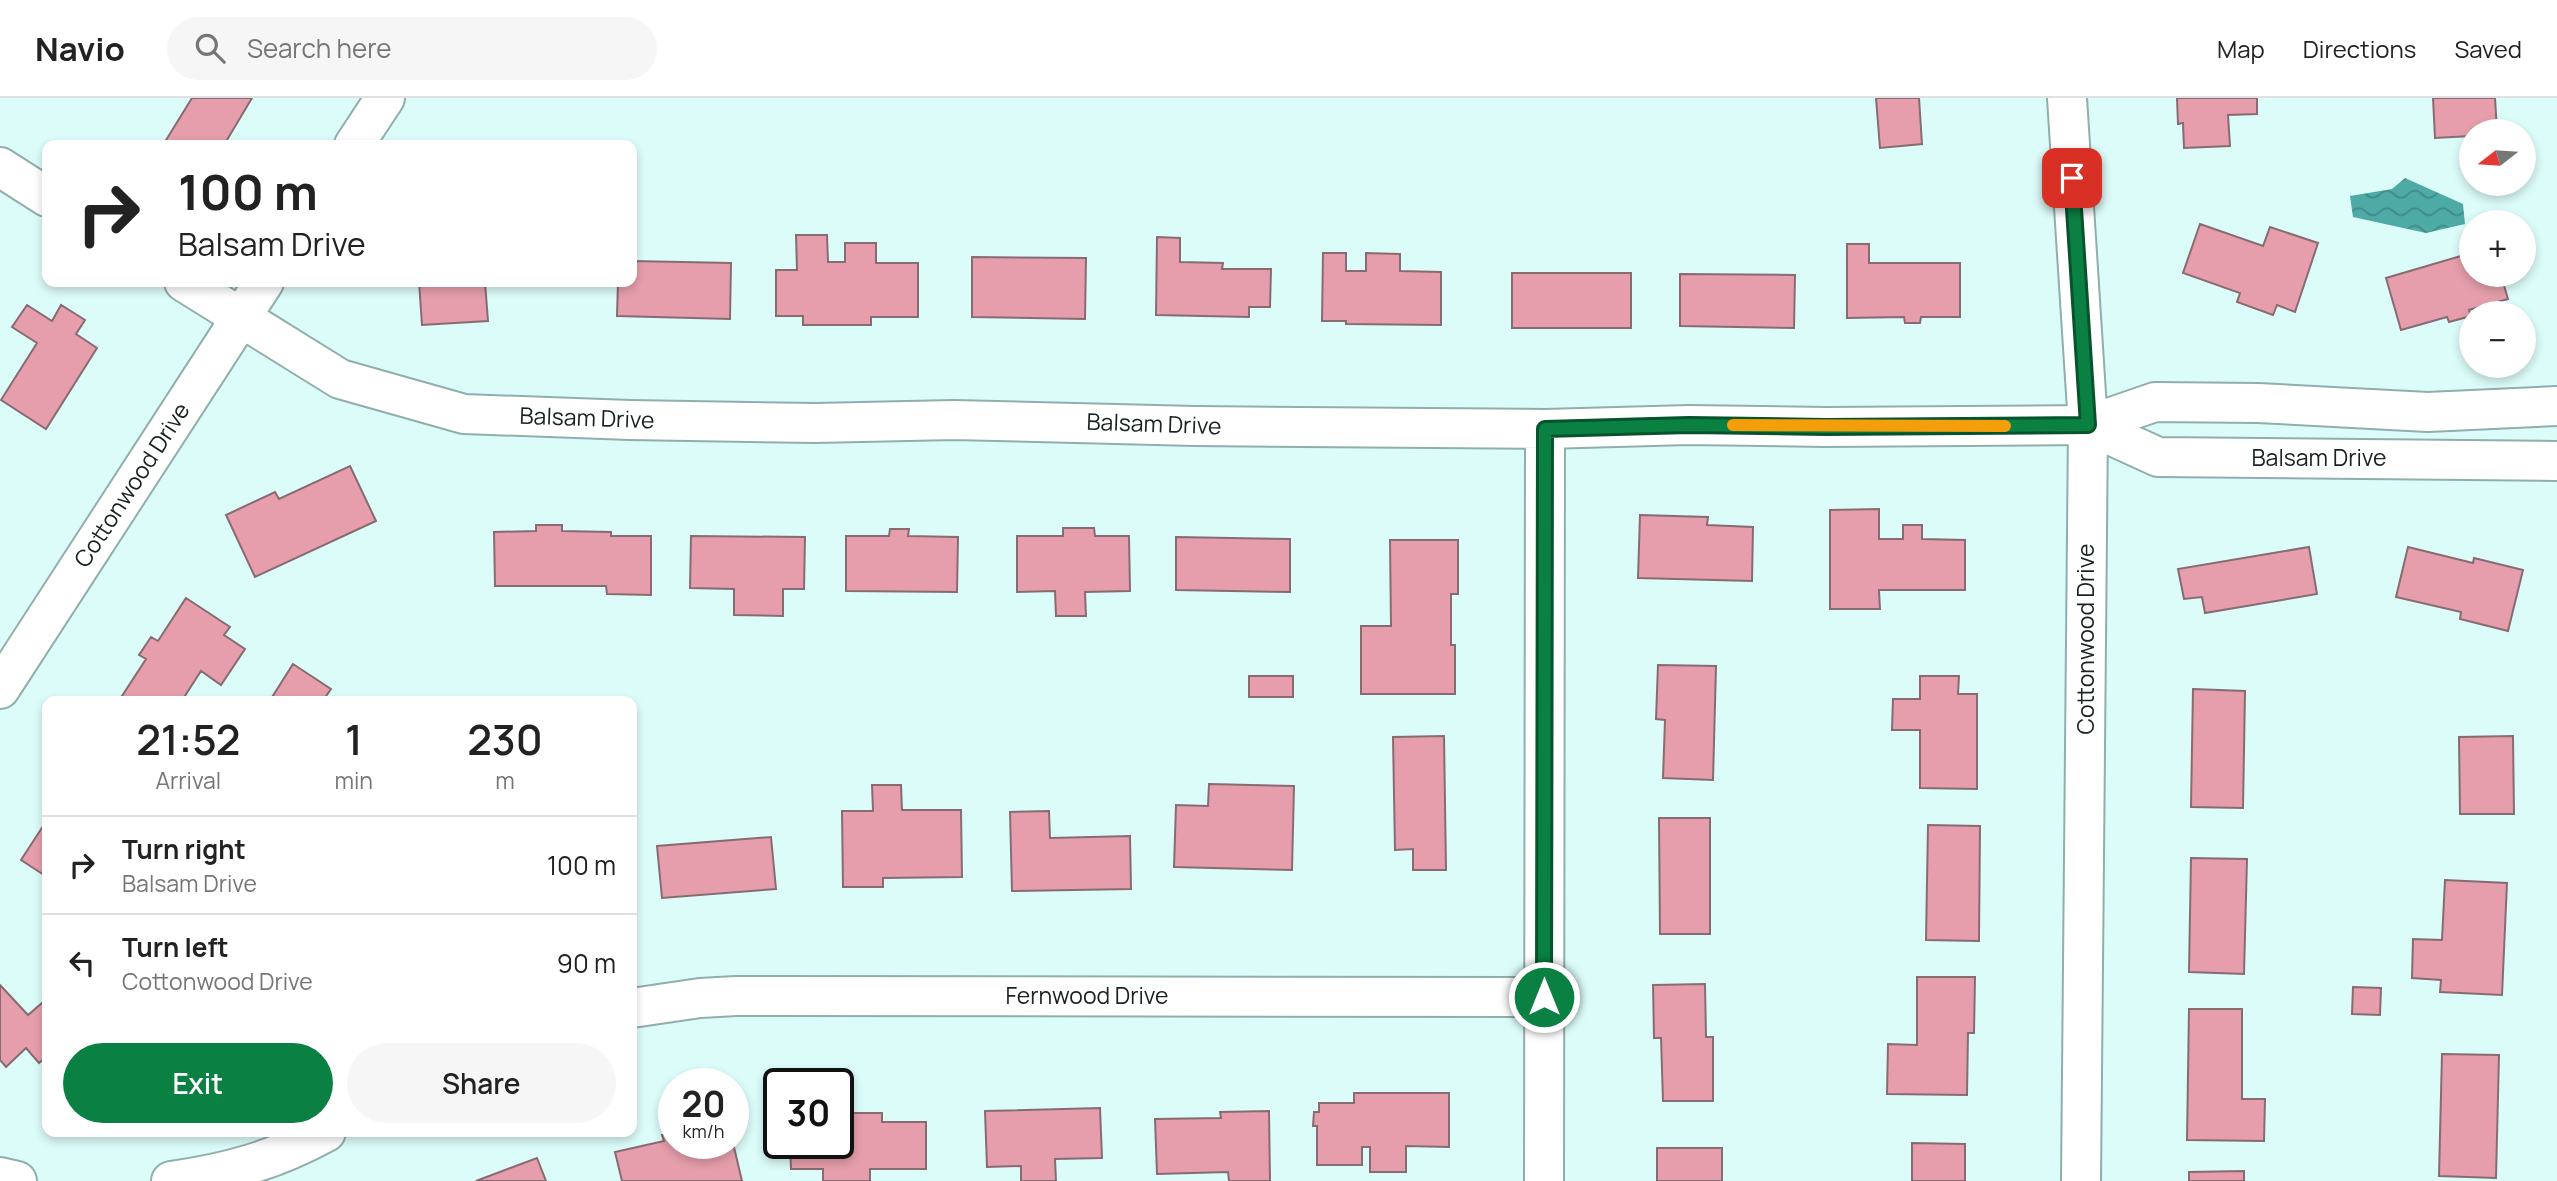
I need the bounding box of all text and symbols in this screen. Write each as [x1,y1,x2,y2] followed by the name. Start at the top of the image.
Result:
[167,17,657,80] search box
[35,26,125,71] text: Navio
[191,29,229,67] icon: search
[247,30,391,66] text: Search here
[2217,32,2265,65] text: Map
[2303,32,2416,65] text: Directions
[2454,32,2522,65] text: Saved
[2459,119,2536,196] north arrow
[2459,119,2536,378] map controls
[2042,148,2102,208] pin
[178,158,318,225] text: 100 m
[2053,159,2091,197] icon: arrive
[63,168,154,259] icon: right
[2459,210,2536,287] button: +
[178,222,366,266] text: Balsam Drive
[2459,301,2536,378] button: −
[66,396,197,573] street label: Cottonwood Drive
[519,399,655,435] street label: Balsam Drive
[1086,405,1222,441] street label: Balsam Drive
[2252,441,2386,473] street label: Balsam Drive
[2069,544,2101,734] street label: Cottonwood Drive
[136,710,240,768] text: 21:52
[345,710,363,768] text: 1
[467,710,543,768] text: 230
[155,764,221,796] text: Arrival
[334,764,373,796] text: min
[495,764,515,796] text: m
[122,831,246,867] text: Turn right
[63,846,101,884] icon: right
[547,847,616,883] text: 100 m
[122,867,257,899] text: Balsam Drive
[122,929,229,965] text: Turn left
[63,944,101,982] icon: left
[557,945,616,981] text: 90 m
[1507,960,1581,1034] position arrow
[122,965,313,997] text: Cottonwood Drive
[1005,979,1169,1011] street label: Fernwood Drive
[63,1043,333,1123] button: Exit
[347,1043,616,1123] button: Share
[763,1068,854,1159] speed limit sign: 30
[682,1080,725,1128] text: 20
[683,1119,724,1143] text: km/h

